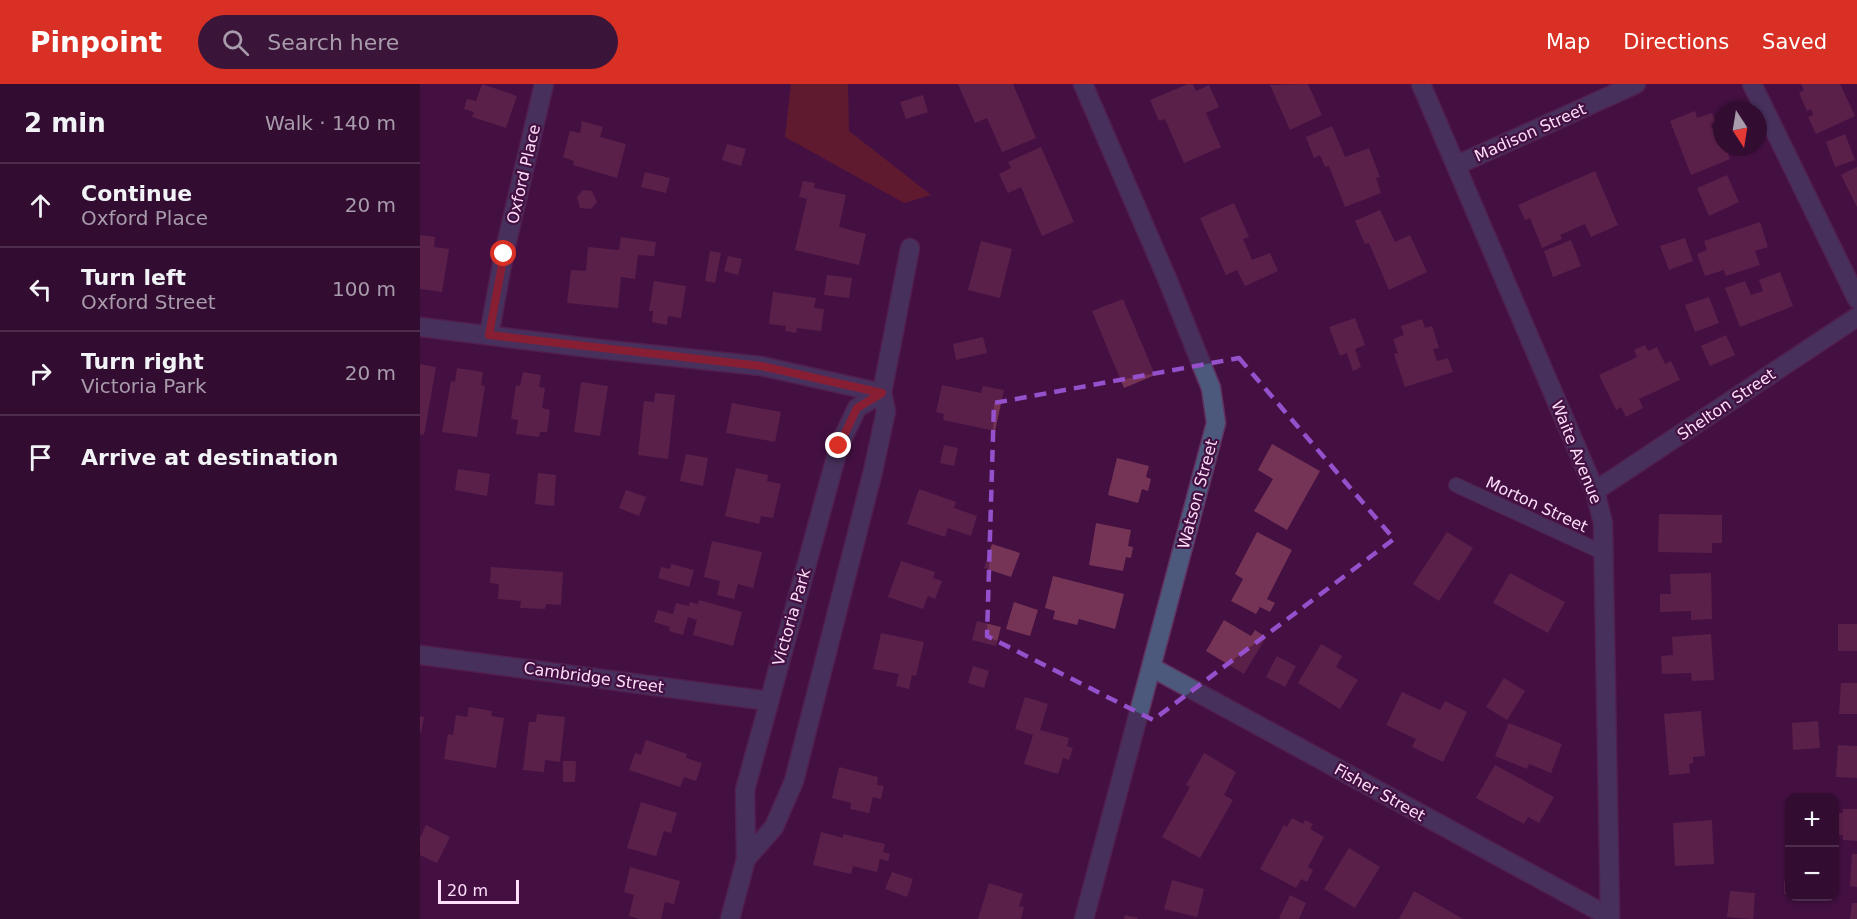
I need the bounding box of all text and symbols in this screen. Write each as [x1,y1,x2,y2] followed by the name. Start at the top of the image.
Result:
[198,15,618,69] search box
[30,26,162,59] text: Pinpoint
[219,26,252,59] icon: search
[267,30,399,55] text: Search here
[1546,30,1590,54] text: Map
[1623,30,1729,54] text: Directions
[1762,30,1827,54] text: Saved
[1471,99,1589,166] street label: Madison Street
[1713,102,1767,156] north arrow
[24,108,106,138] text: 2 min
[265,111,396,135] text: Walk · 140 m
[503,122,544,226] street label: Oxford Place
[81,181,192,206] text: Continue
[24,189,57,222] icon: ahead
[345,193,396,217] text: 20 m
[81,206,208,230] text: Oxford Place
[490,240,516,266] route start
[81,265,186,290] text: Turn left
[24,273,57,306] icon: left
[332,277,396,301] text: 100 m
[81,290,216,314] text: Oxford Street
[81,349,204,374] text: Turn right
[24,357,57,390] icon: right
[345,361,396,385] text: 20 m
[1674,365,1779,444] street label: Shelton Street
[81,374,207,398] text: Victoria Park
[1547,398,1606,507] street label: Waite Avenue
[825,432,851,458] route end
[1174,437,1221,551] street label: Watson Street
[24,441,57,474] icon: arrive
[81,445,338,470] text: Arrive at destination
[1483,473,1591,536] street label: Morton Street
[769,566,815,668] street label: Victoria Park
[522,658,665,697] street label: Cambridge Street
[1331,760,1429,825] street label: Fisher Street
[1785,793,1839,901] map controls
[1785,793,1839,847] button: +
[1785,847,1839,901] button: −
[438,877,519,904] scale bar
[447,881,488,900] text: 20 m

